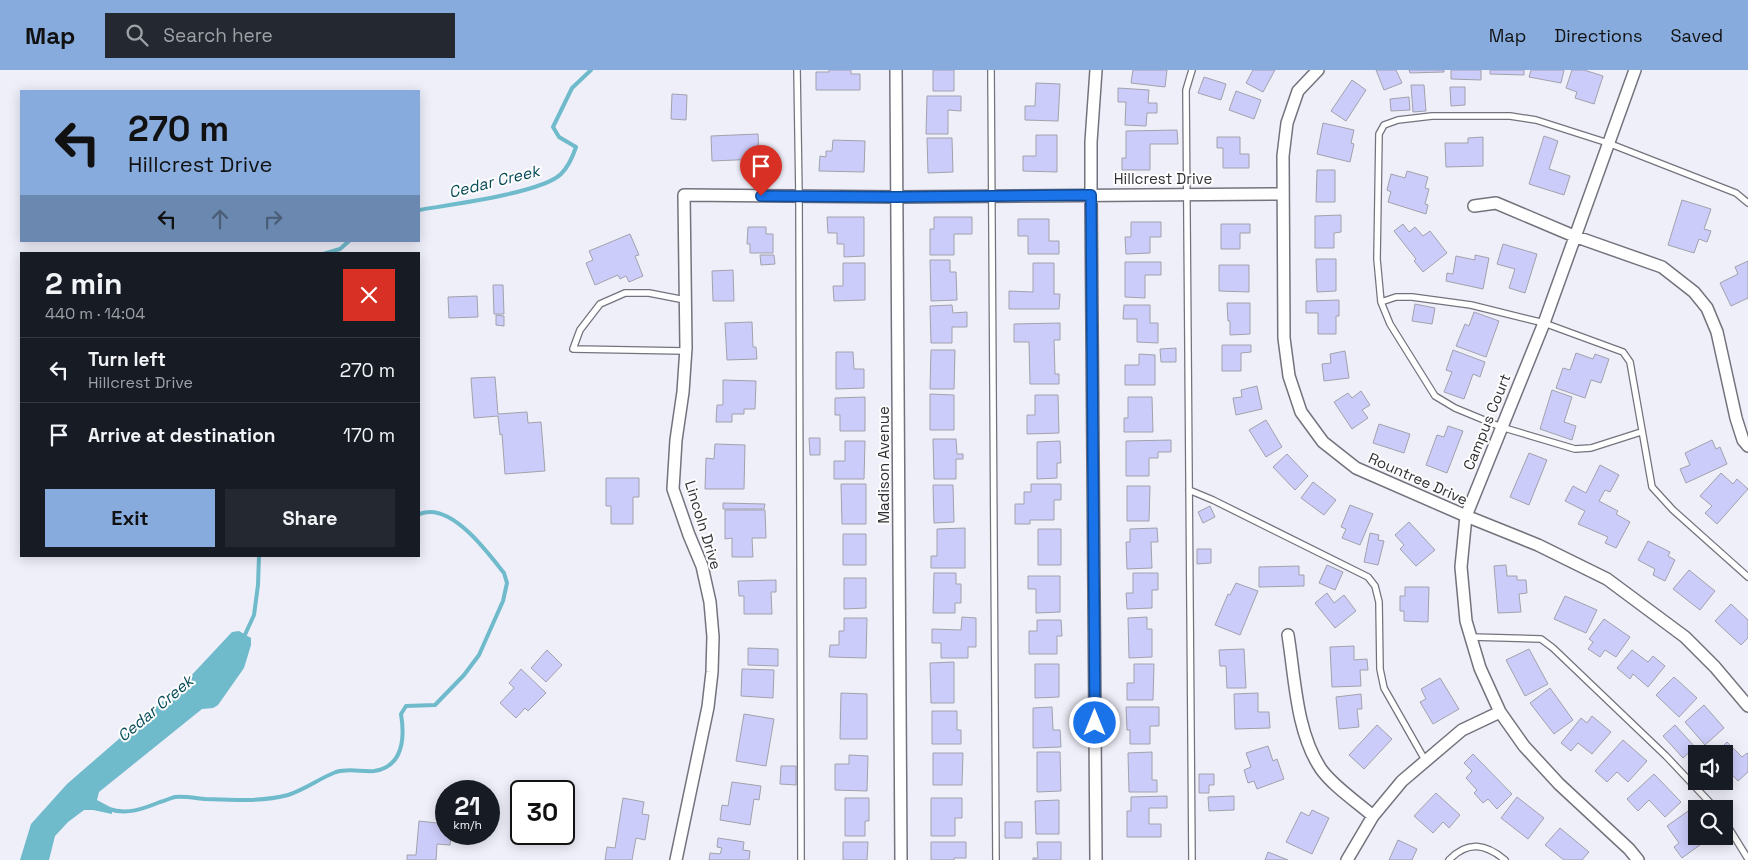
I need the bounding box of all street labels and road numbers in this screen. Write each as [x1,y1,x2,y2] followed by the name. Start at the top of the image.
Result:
[1114,169,1212,188] street label: Hillcrest Drive
[1459,371,1515,473] street label: Campus Court
[874,406,893,524] street label: Madison Avenue
[1366,448,1471,509] street label: Rountree Drive
[681,478,726,572] street label: Lincoln Drive

